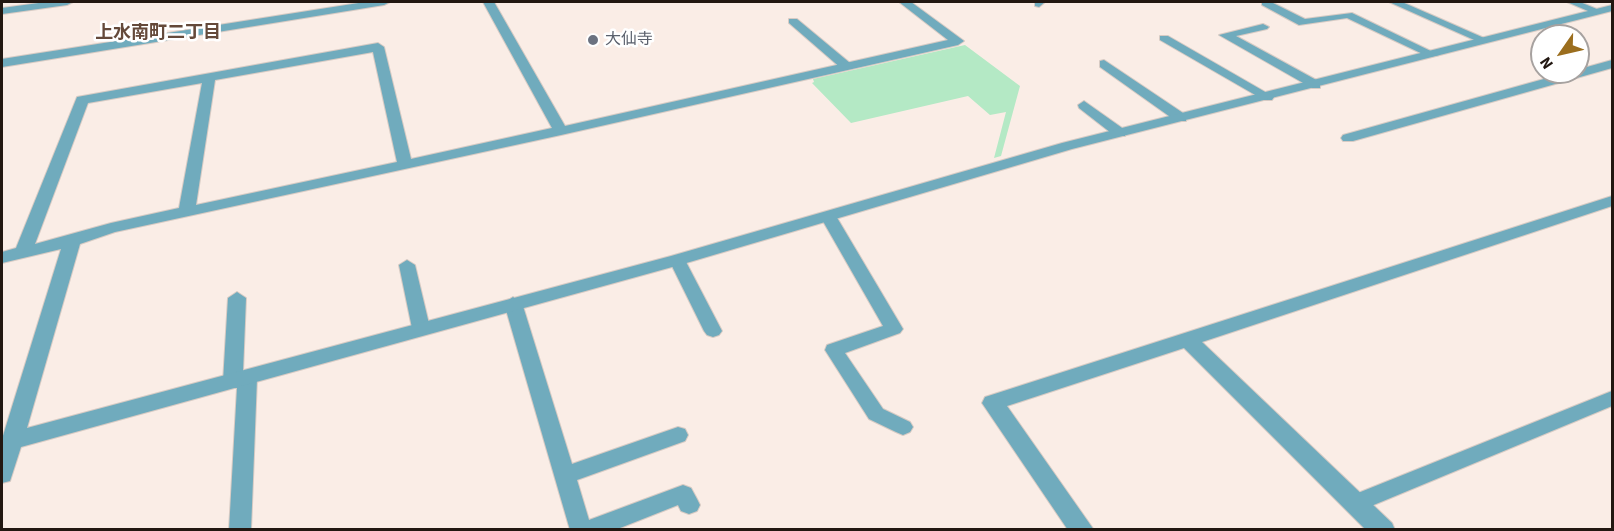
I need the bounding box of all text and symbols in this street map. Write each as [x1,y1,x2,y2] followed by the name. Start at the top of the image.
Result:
[95,23,221,45] district label: 上水南町二丁目
[1530,24,1590,84] north arrow
[605,30,653,50] place label: 大仙寺
[586,33,600,47] marker: 大仙寺
[1535,52,1559,74] text: N

